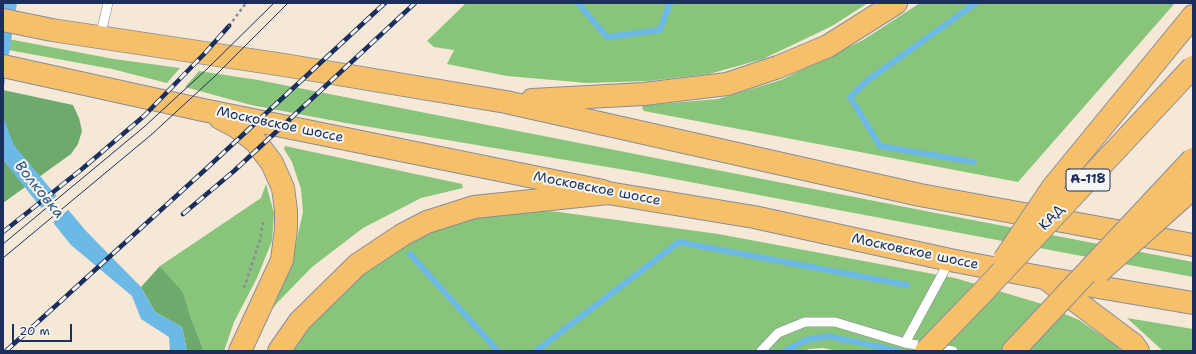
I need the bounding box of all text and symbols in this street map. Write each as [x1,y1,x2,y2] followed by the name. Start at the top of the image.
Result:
[215,103,345,147] street label: Московское шоссе
[10,158,68,222] water label: Волковка
[532,168,662,210] street label: Московское шоссе
[1066,169,1110,191] road number: А-118
[1036,202,1068,234] street label: КАД
[850,230,980,274] street label: Московское шоссе
[14,316,74,342] scale bar
[19,323,50,339] text: 20 m

